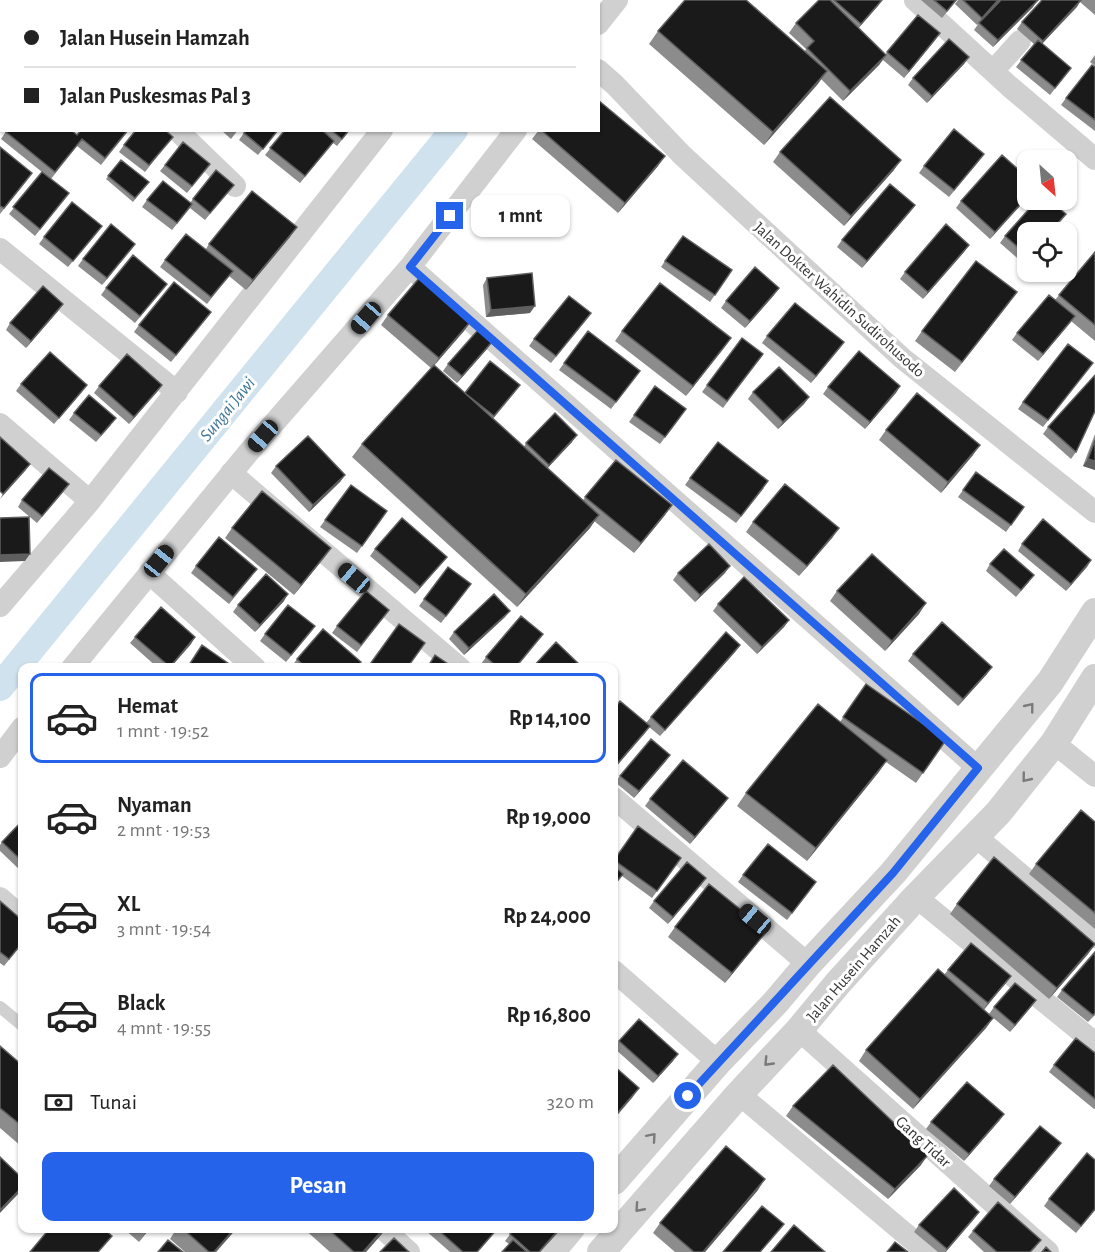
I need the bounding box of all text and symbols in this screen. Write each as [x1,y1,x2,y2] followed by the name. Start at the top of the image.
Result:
[60,27,250,49] text: Jalan Husein Hamzah
[60,85,251,107] text: Jalan Puskesmas Pal 3
[1017,150,1077,210] north arrow
[1017,150,1077,282] map controls
[471,195,570,237] callout: 1 mnt
[436,202,463,229] route end
[499,206,542,226] text: 1 mnt
[751,219,928,380] street label: Jalan Dokter Wahidin Sudirohusodo
[1017,222,1077,282] button: locate
[347,299,385,337] car
[197,374,259,445] water label: Sungai Jawi
[244,417,282,455] car
[141,541,177,581] car
[334,560,374,596] car
[45,691,99,745] icon: car
[117,695,178,717] text: Hemat
[1023,703,1034,714] one-way arrow
[509,707,591,729] text: Rp 14,100
[117,721,209,741] text: 1 mnt · 19:52
[1023,771,1034,782] one-way arrow
[45,790,99,844] icon: car
[117,794,192,816] text: Nyaman
[506,806,591,828] text: Rp 19,000
[117,820,211,840] text: 2 mnt · 19:53
[45,889,99,943] icon: car
[117,893,140,915] text: XL
[735,901,775,937] car
[503,905,591,927] text: Rp 24,000
[804,913,904,1025] street label: Jalan Husein Hamzah
[117,919,211,939] text: 3 mnt · 19:54
[45,988,99,1042] icon: car
[117,992,165,1014] text: Black
[506,1004,591,1026] text: Rp 16,800
[117,1018,211,1038] text: 4 mnt · 19:55
[764,1055,775,1065] one-way arrow
[674,1082,701,1109] route start
[42,1086,75,1119] icon: cash
[90,1091,137,1113] text: Tunai
[547,1092,594,1112] text: 320 m
[893,1113,954,1171] street label: Gang Tidar
[645,1133,656,1144] one-way arrow
[42,1152,594,1221] button: Pesan
[635,1201,646,1211] one-way arrow

